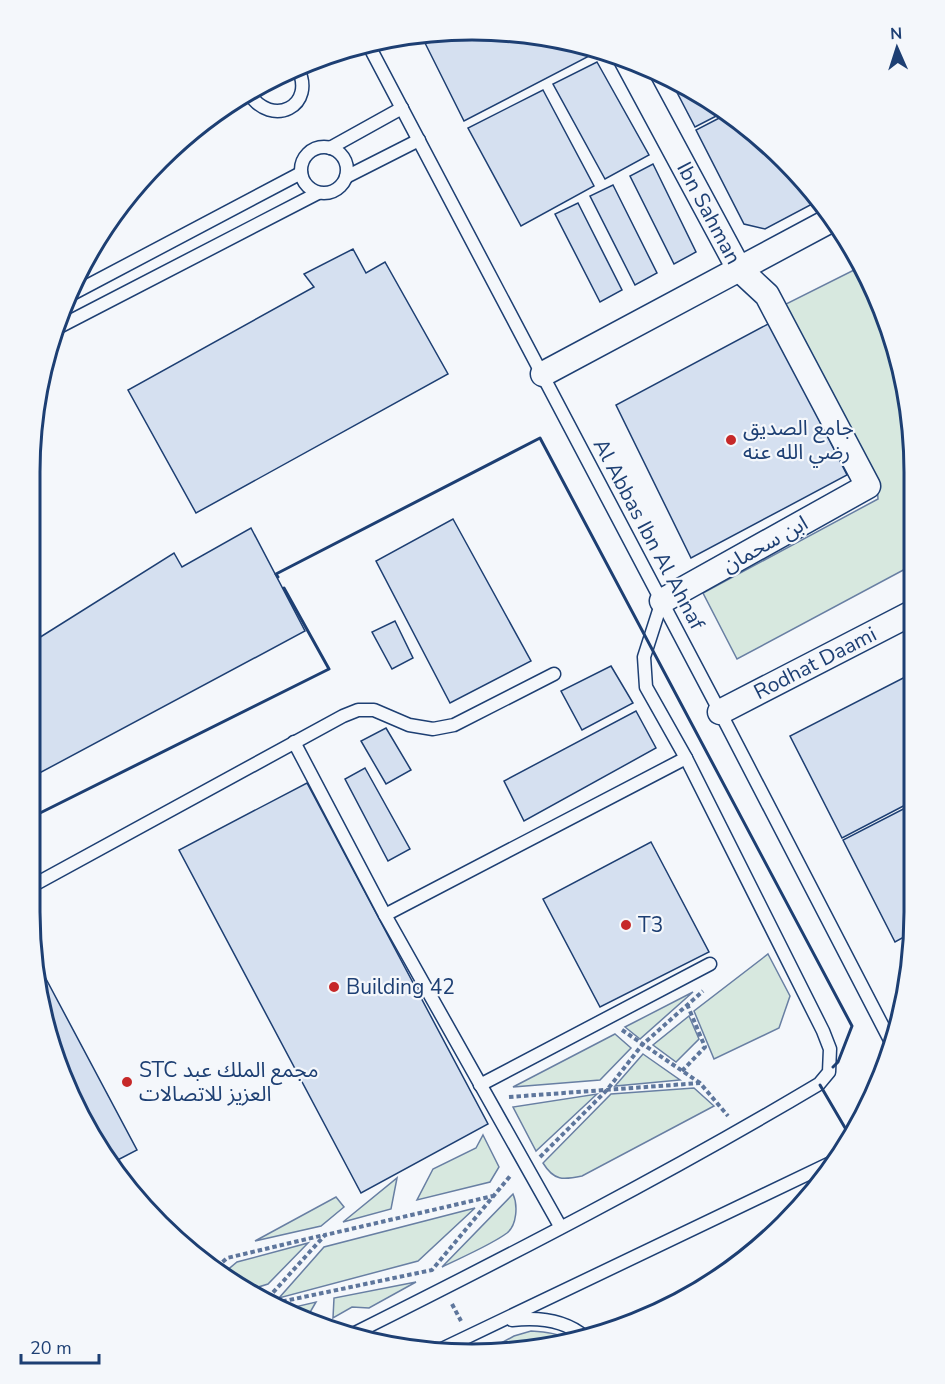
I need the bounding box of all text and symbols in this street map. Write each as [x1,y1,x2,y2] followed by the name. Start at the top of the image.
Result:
[867,18,927,78] north arrow
[890,23,903,45] text: N
[670,157,748,269] street label: Ibn Sahman
[743,414,854,468] place label: جامع الصديق رضي الله عنه
[724,433,738,447] marker: جامع الصديق رضي الله عنه
[587,434,712,635] street label: Al Abbas Ibn Al Ahnaf
[717,509,813,579] street label: ابن سحمان
[749,620,881,706] street label: Rodhat Daami
[638,911,663,939] place label: T3
[619,918,633,932] marker: T3
[346,973,455,1001] place label: Building 42
[327,980,341,994] marker: Building 42
[139,1056,319,1108] place label: STC مجمع الملك عبد العزيز للاتصالات
[120,1075,134,1089] marker: STC مجمع الملك عبد العزيز للاتصالات
[21,1327,99,1365] scale bar
[30,1336,72,1360] text: 20 m

